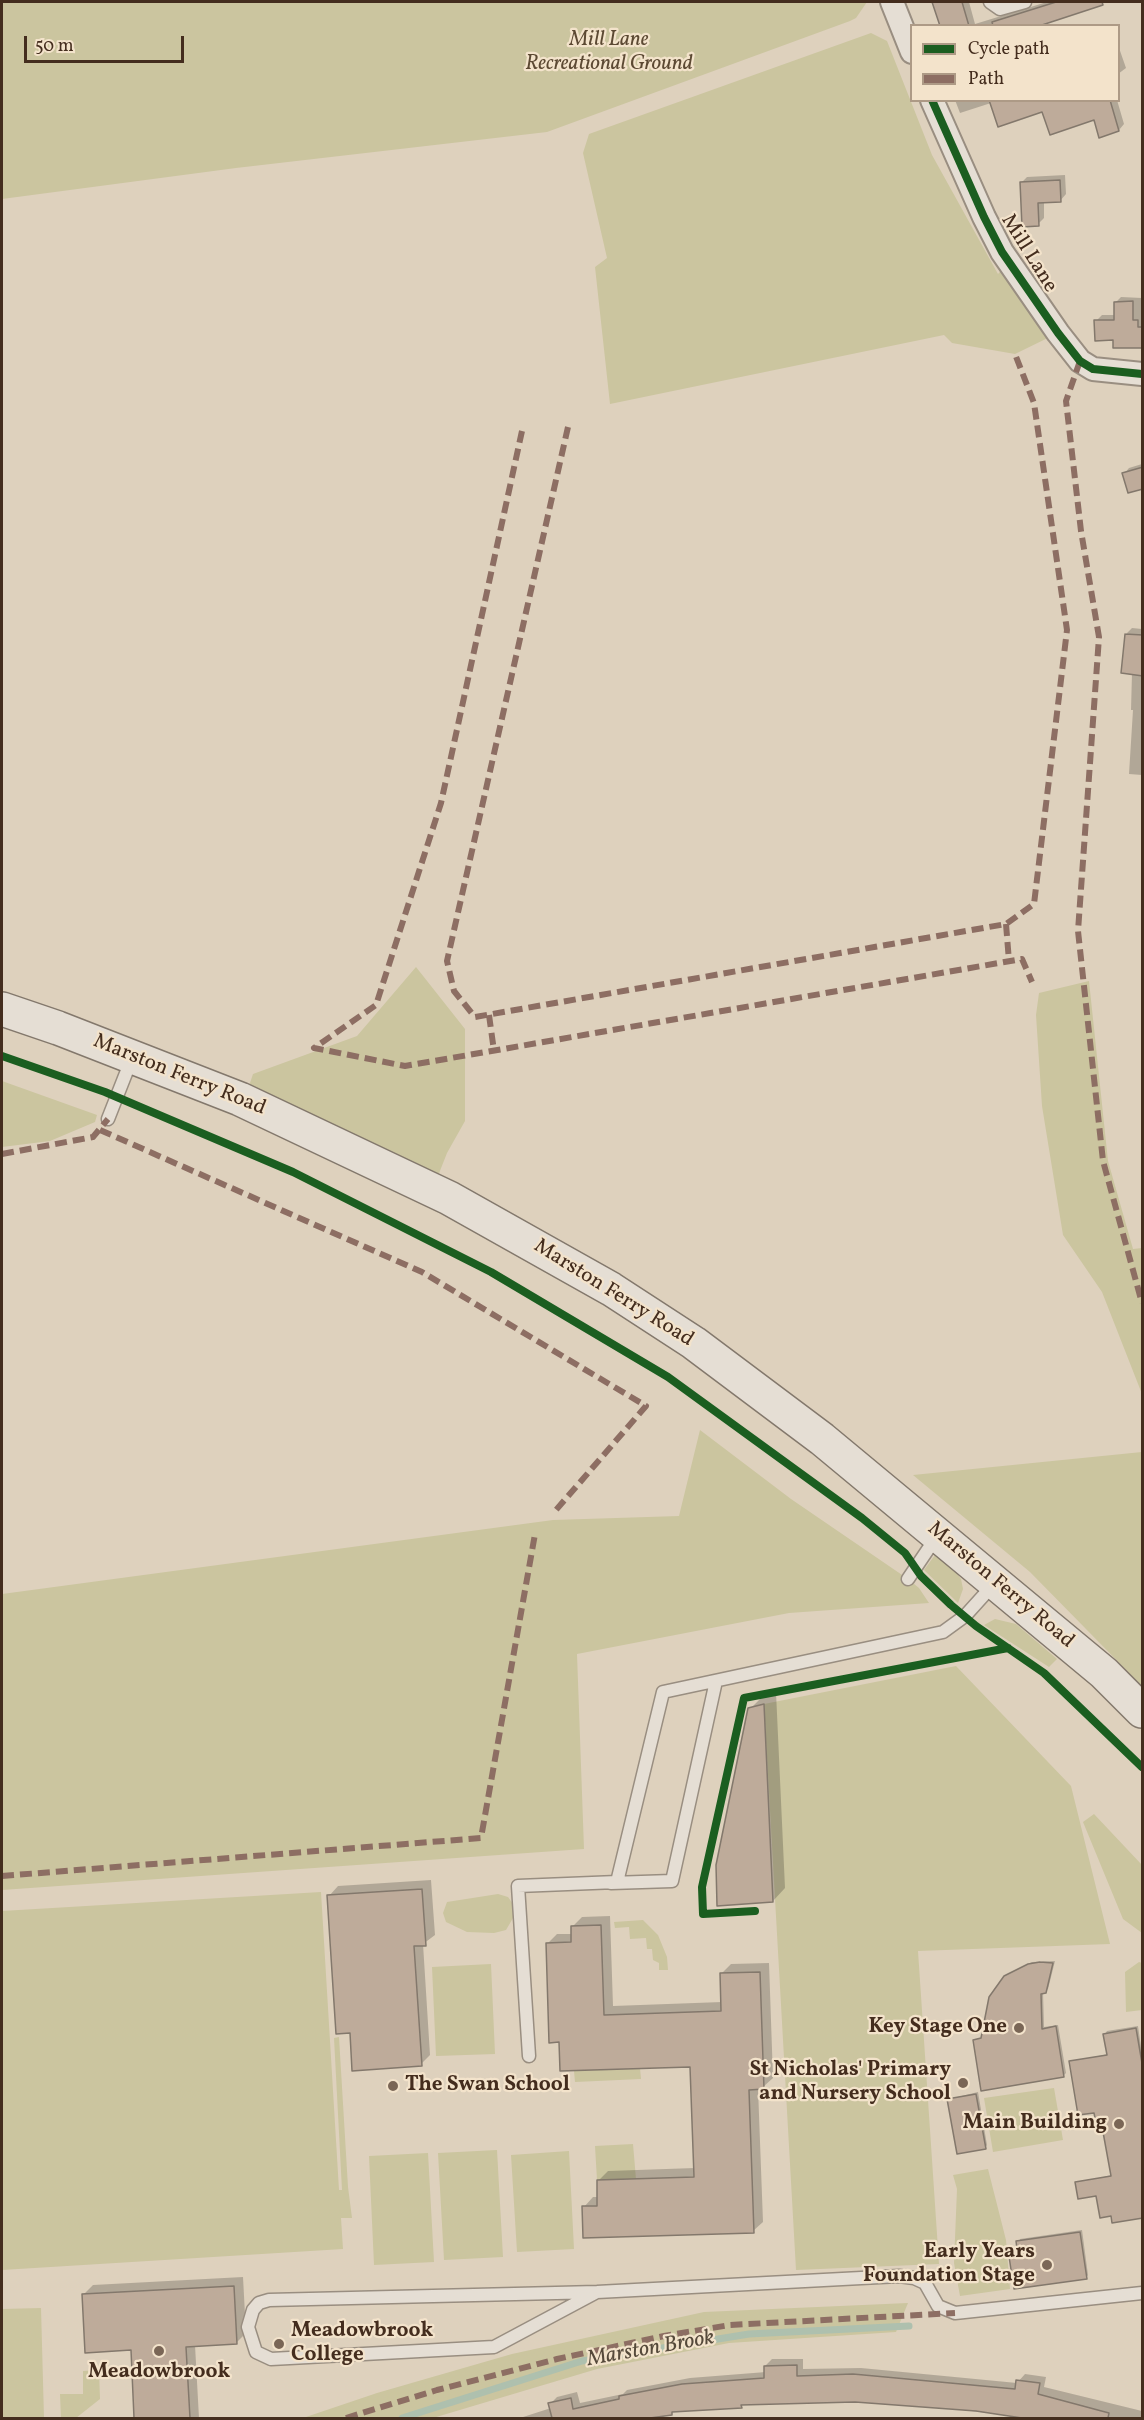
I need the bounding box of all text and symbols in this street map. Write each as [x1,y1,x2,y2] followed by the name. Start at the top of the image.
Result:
[27,24,188,62] scale bar
[910,24,1120,102] legend
[525,28,693,78] park label: Mill Lane Recreational Ground
[35,34,74,59] text: 50 m
[968,37,1050,62] text: Cycle path
[968,67,1004,92] text: Path
[994,210,1062,298] street label: Mill Lane
[89,1030,269,1122] street label: Marston Ferry Road
[528,1235,698,1353] street label: Marston Ferry Road
[921,1517,1079,1655] street label: Marston Ferry Road
[869,2015,1007,2041] place label: Key Stage One
[1012,2021,1026,2035] marker: Key Stage One
[749,2058,951,2108] place label: St Nicholas' Primary and Nursery School
[405,2073,570,2099] place label: The Swan School
[956,2076,970,2090] marker: St Nicholas' Primary and Nursery School
[386,2079,400,2093] marker: The Swan School
[963,2111,1107,2137] place label: Main Building
[1112,2117,1126,2131] marker: Main Building
[863,2240,1035,2290] place label: Early Years Foundation Stage
[1040,2258,1054,2272] marker: Early Years Foundation Stage
[291,2319,433,2369] place label: Meadowbrook College
[585,2326,717,2374] water label: Marston Brook
[272,2337,286,2351] marker: Meadowbrook College
[152,2344,166,2358] marker: Meadowbrook
[88,2360,230,2386] place label: Meadowbrook

